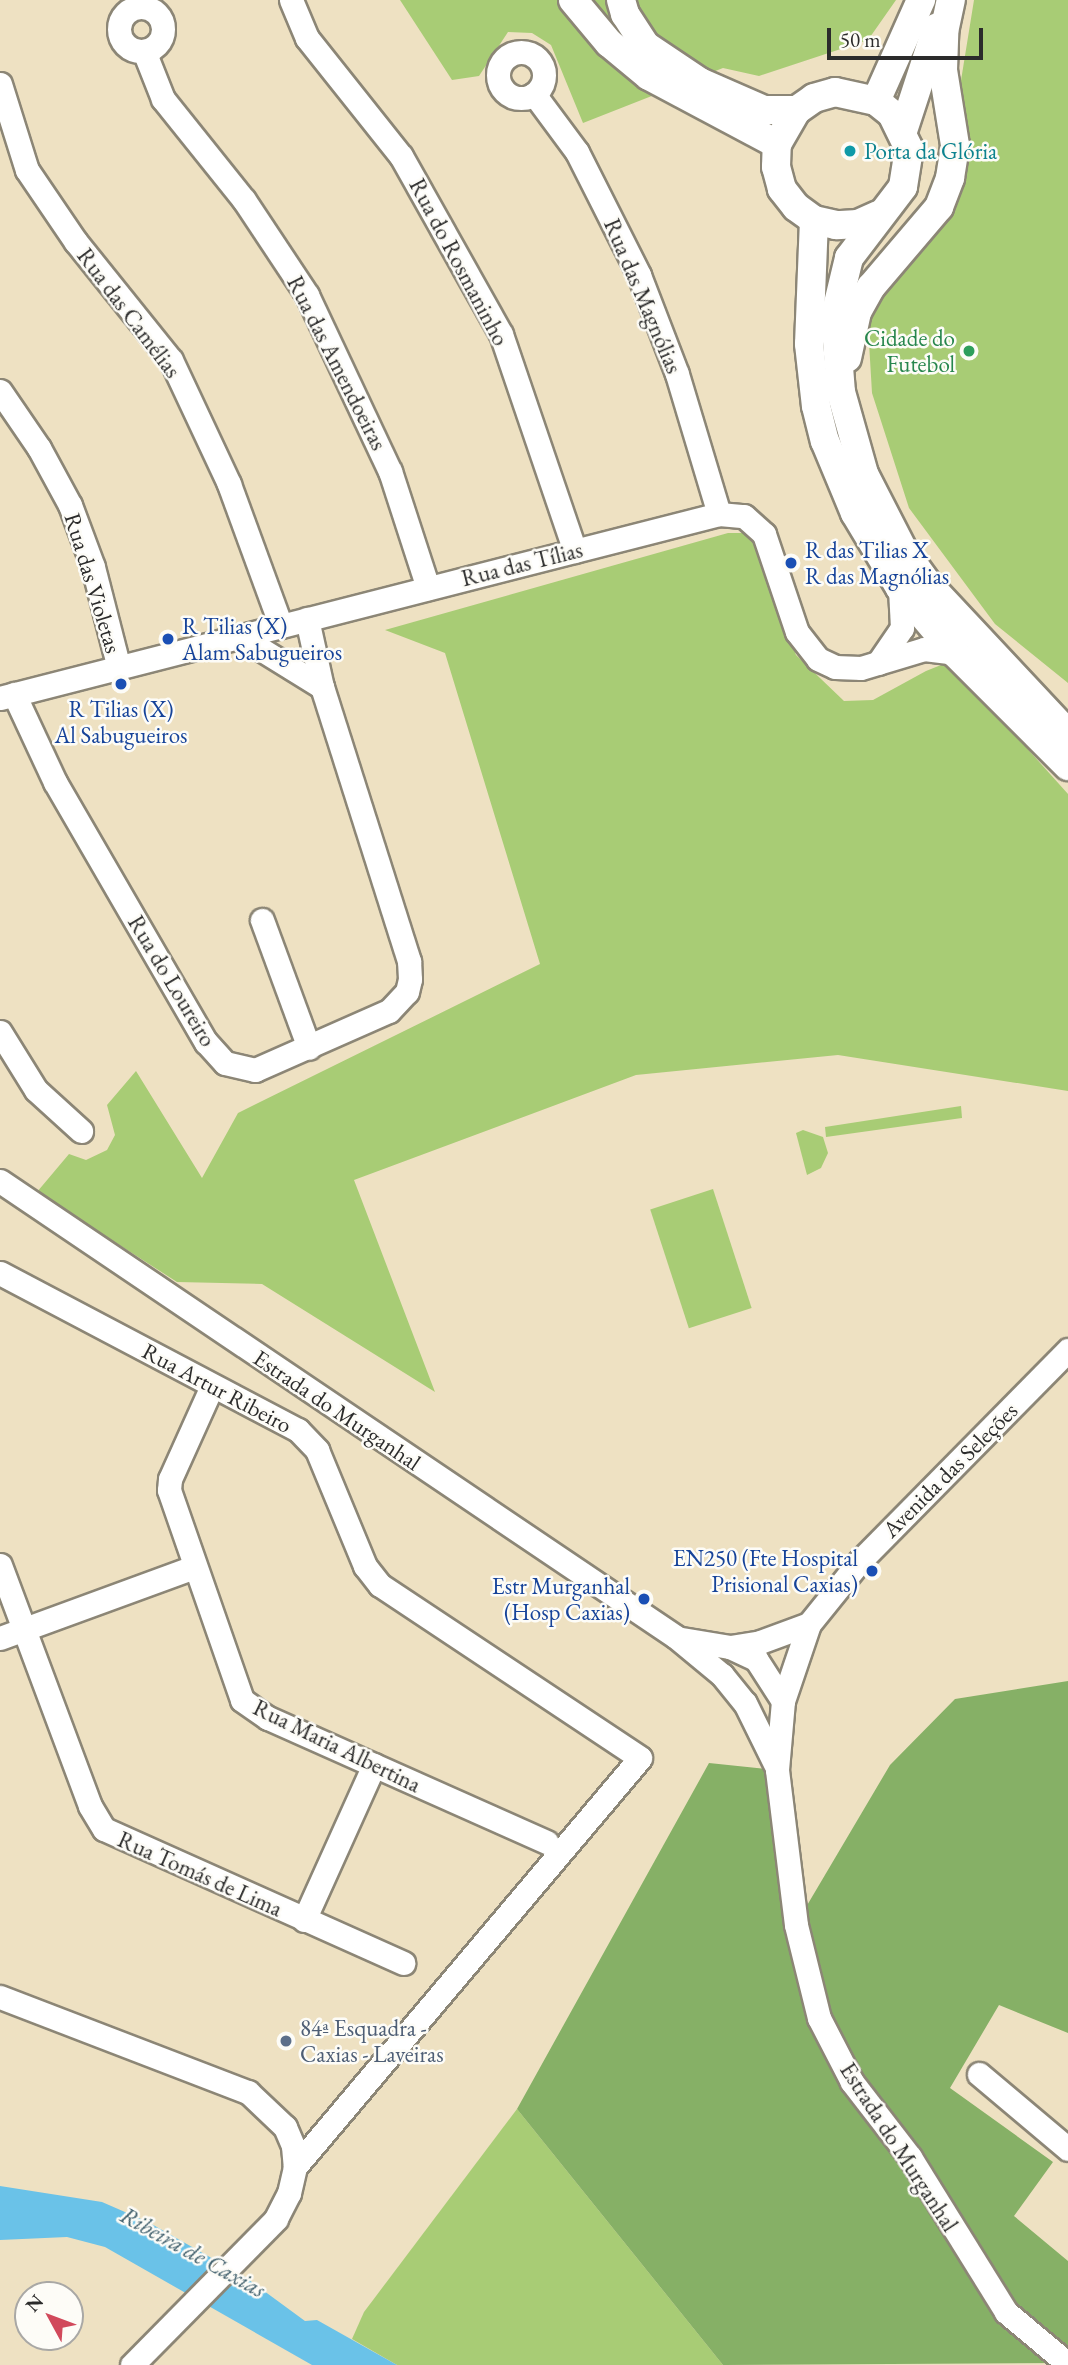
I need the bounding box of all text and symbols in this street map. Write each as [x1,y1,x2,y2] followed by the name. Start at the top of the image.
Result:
[830,14,986,58] scale bar
[840,26,881,53] text: 50 m
[864,137,997,165] place label: Porta da Glória
[842,143,858,159] marker: Porta da Glória
[403,174,515,350] street label: Rua do Rosmaninho
[598,214,688,378] street label: Rua das Magnólias
[71,243,187,383] street label: Rua das Camélias
[281,271,393,455] street label: Rua das Amendoeiras
[864,324,955,378] place label: Cidade do Futebol
[961,343,977,359] marker: Cidade do Futebol
[59,510,127,656] street label: Rua das Violetas
[459,536,585,592] street label: Rua das Tílias
[805,536,949,590] place label: R das Tilias X R das Magnólias
[783,555,799,571] marker: R das Tilias X R das Magnólias
[182,612,342,666] place label: R Tilias (X) Alam Sabugueiros
[160,631,176,647] marker: R Tilias (X) Alam Sabugueiros
[113,676,129,692] marker: R Tilias (X) Al Sabugueiros
[54,695,188,749] place label: R Tilias (X) Al Sabugueiros
[122,910,222,1052] street label: Rua do Loureiro
[138,1337,296,1439] street label: Rua Artur Ribeiro
[248,1344,426,1476] street label: Estrada do Murganhal
[877,1397,1023,1543] street label: Avenida das Seleções
[673,1544,858,1598] place label: EN250 (Fte Hospital Prisional Caxias)
[864,1563,880,1579] marker: EN250 (Fte Hospital Prisional Caxias)
[492,1572,630,1626] place label: Estr Murganhal (Hosp Caxias)
[636,1591,652,1607] marker: Estr Murganhal (Hosp Caxias)
[249,1693,425,1799] street label: Rua Maria Albertina
[113,1825,287,1923] street label: Rua Tomás de Lima
[300,2014,444,2068] place label: 84ª Esquadra - Caxias - Laveiras
[278,2033,294,2049] marker: 84ª Esquadra - Caxias - Laveiras
[834,2057,964,2237] street label: Estrada do Murganhal
[115,2200,271,2304] water label: Ribeira de Caxias
[14,2281,84,2351] north arrow
[20,2289,49,2317] text: N

